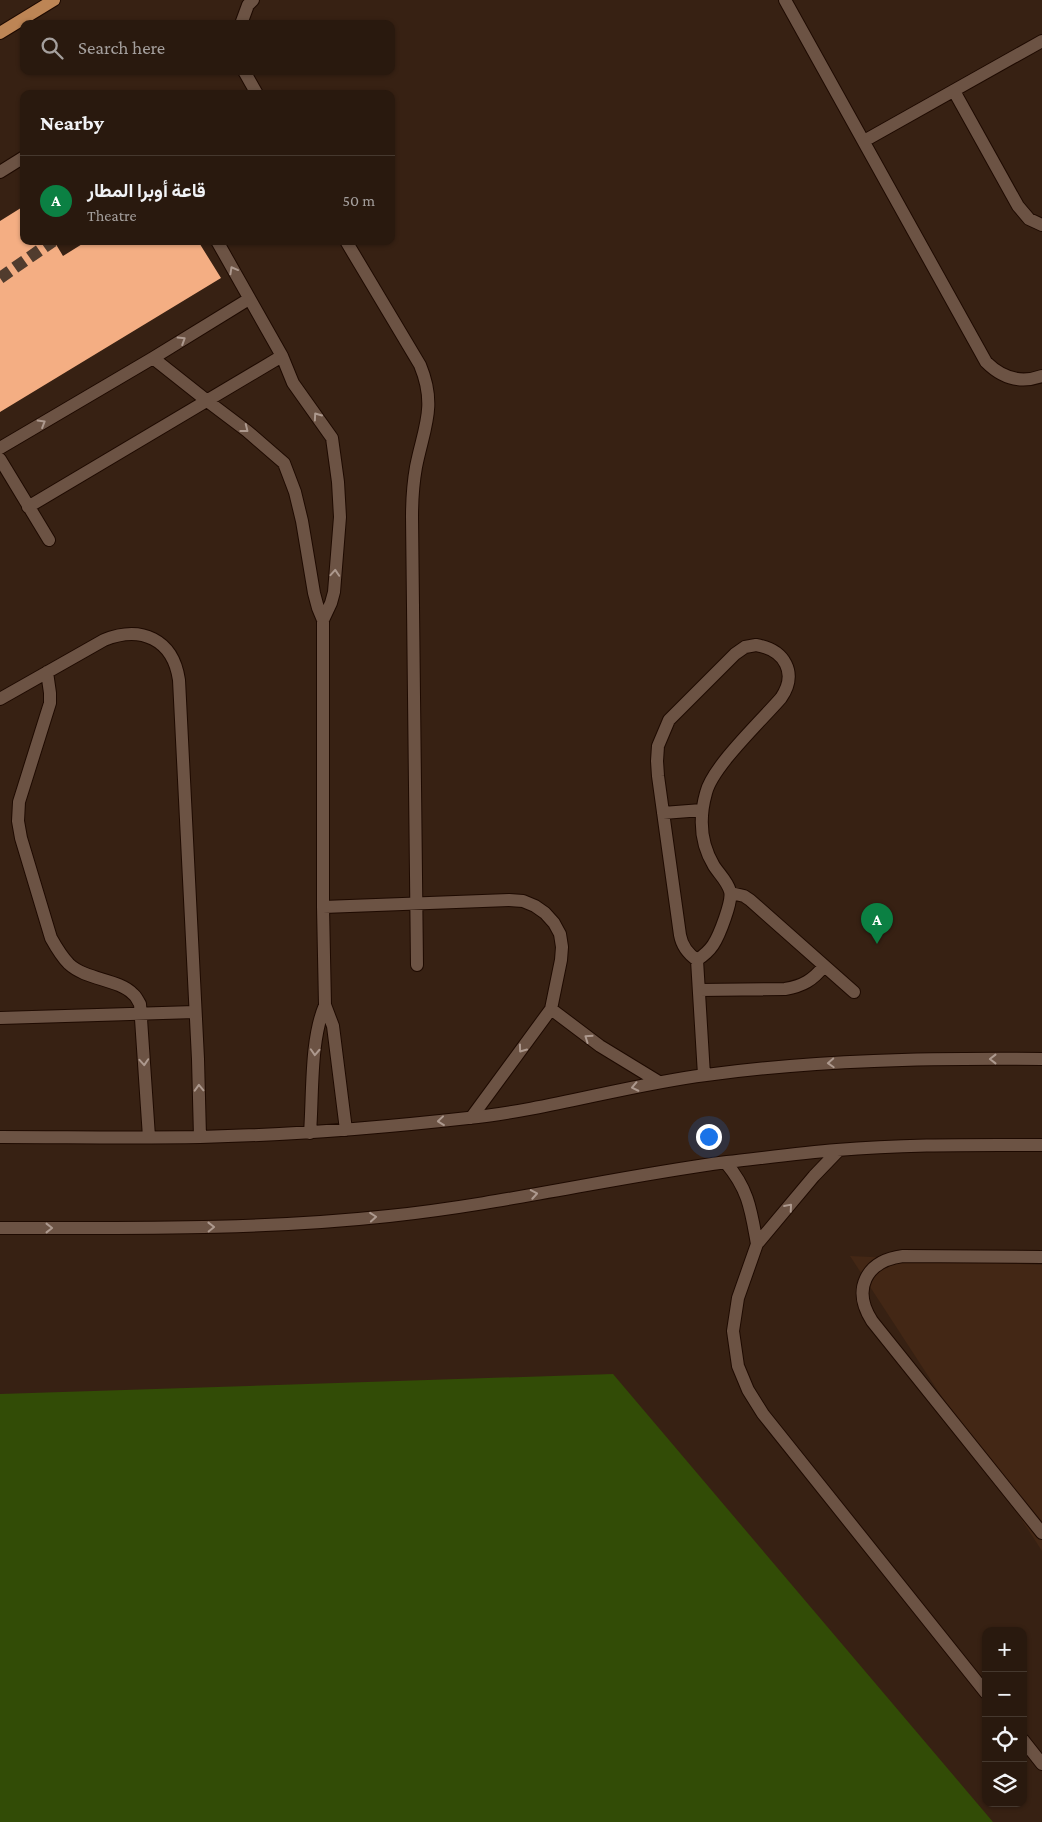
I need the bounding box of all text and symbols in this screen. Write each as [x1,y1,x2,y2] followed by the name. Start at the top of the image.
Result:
[20,20,395,75] search box
[38,34,66,62] icon: search
[78,37,165,58] text: Search here
[40,111,104,135] text: Nearby
[87,180,206,201] text: قاعة أوبرا المطار
[51,192,61,209] text: A
[343,192,375,209] text: 50 m
[87,207,136,224] text: Theatre
[229,266,239,275] one-way arrow
[176,337,185,347] one-way arrow
[314,412,323,422] one-way arrow
[37,420,46,430] one-way arrow
[239,424,248,432] one-way arrow
[330,569,341,577] one-way arrow
[861,903,893,944] pin: A
[585,1035,594,1044] one-way arrow
[519,1043,528,1052] one-way arrow
[309,1048,320,1056] one-way arrow
[989,1054,997,1064] one-way arrow
[139,1058,150,1066] one-way arrow
[827,1058,835,1069] one-way arrow
[631,1082,640,1092] one-way arrow
[194,1084,204,1092] one-way arrow
[436,1115,444,1126] one-way arrow
[696,1124,722,1150] your location
[530,1189,539,1200] one-way arrow
[783,1204,792,1213] one-way arrow
[370,1212,378,1223] one-way arrow
[208,1222,215,1232] one-way arrow
[45,1223,53,1233] one-way arrow
[982,1627,1027,1807] map controls
[982,1627,1027,1672] button: +
[982,1672,1027,1717] button: −
[982,1717,1027,1762] button: locate
[982,1762,1027,1807] button: layers

